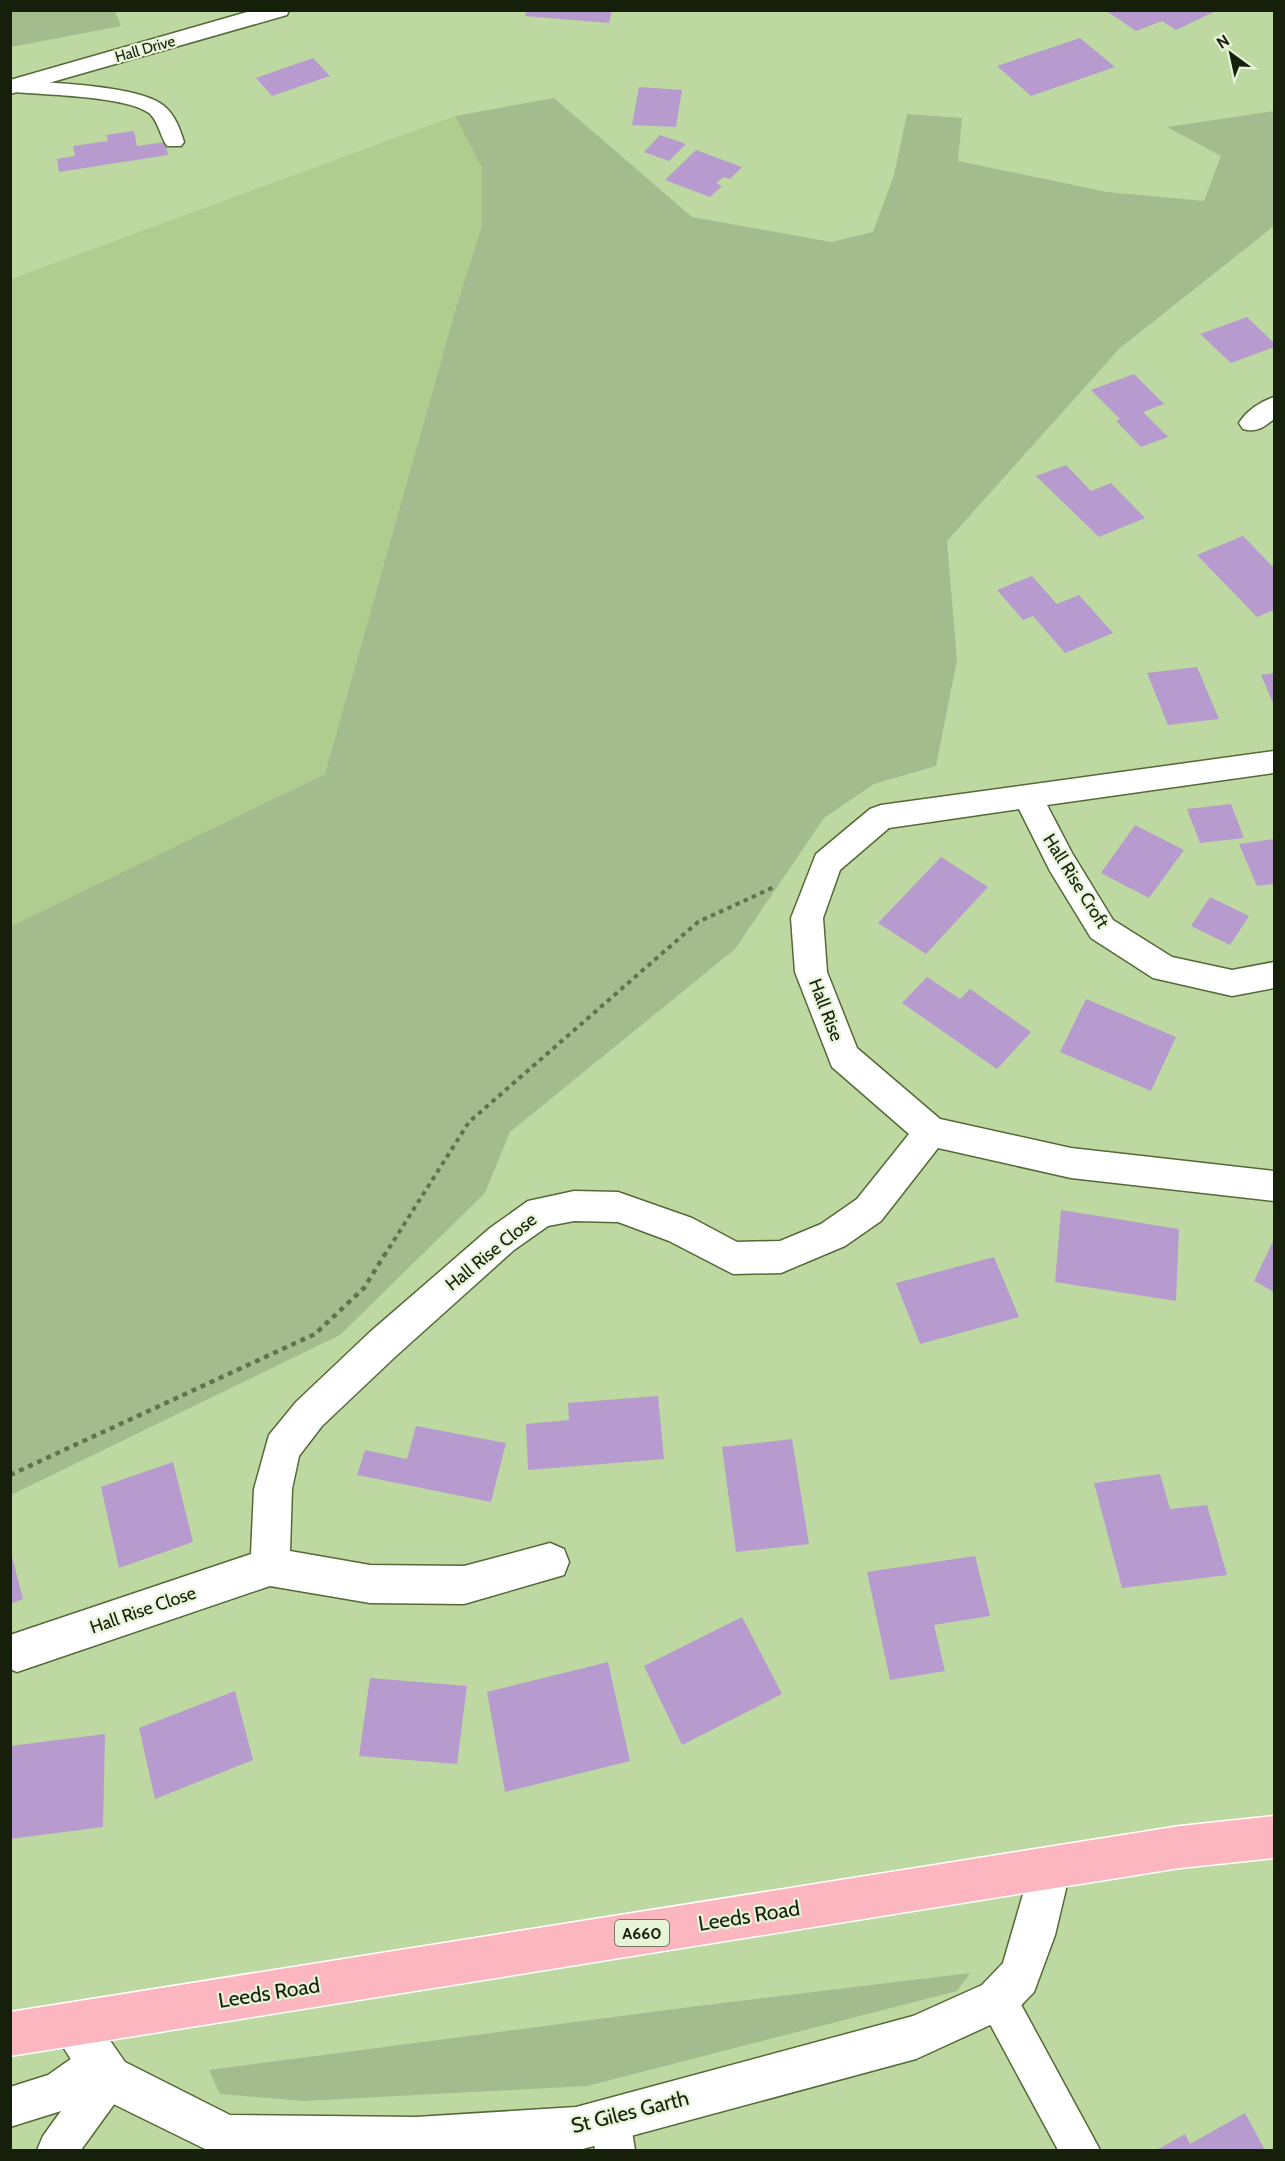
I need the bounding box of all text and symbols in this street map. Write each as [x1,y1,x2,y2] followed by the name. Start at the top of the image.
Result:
[1201,24,1261,84] north arrow
[1213,31,1233,53] text: N
[113,32,177,66] street label: Hall Drive
[1038,830,1114,932] street label: Hall Rise Croft
[804,976,848,1044] street label: Hall Rise
[441,1209,541,1295] street label: Hall Rise Close
[87,1582,199,1638] street label: Hall Rise Close
[696,1895,801,1936] street label: Leeds Road
[615,1920,669,1946] road number: A660
[216,1972,321,2013] street label: Leeds Road
[568,2085,691,2138] street label: St Giles Garth

